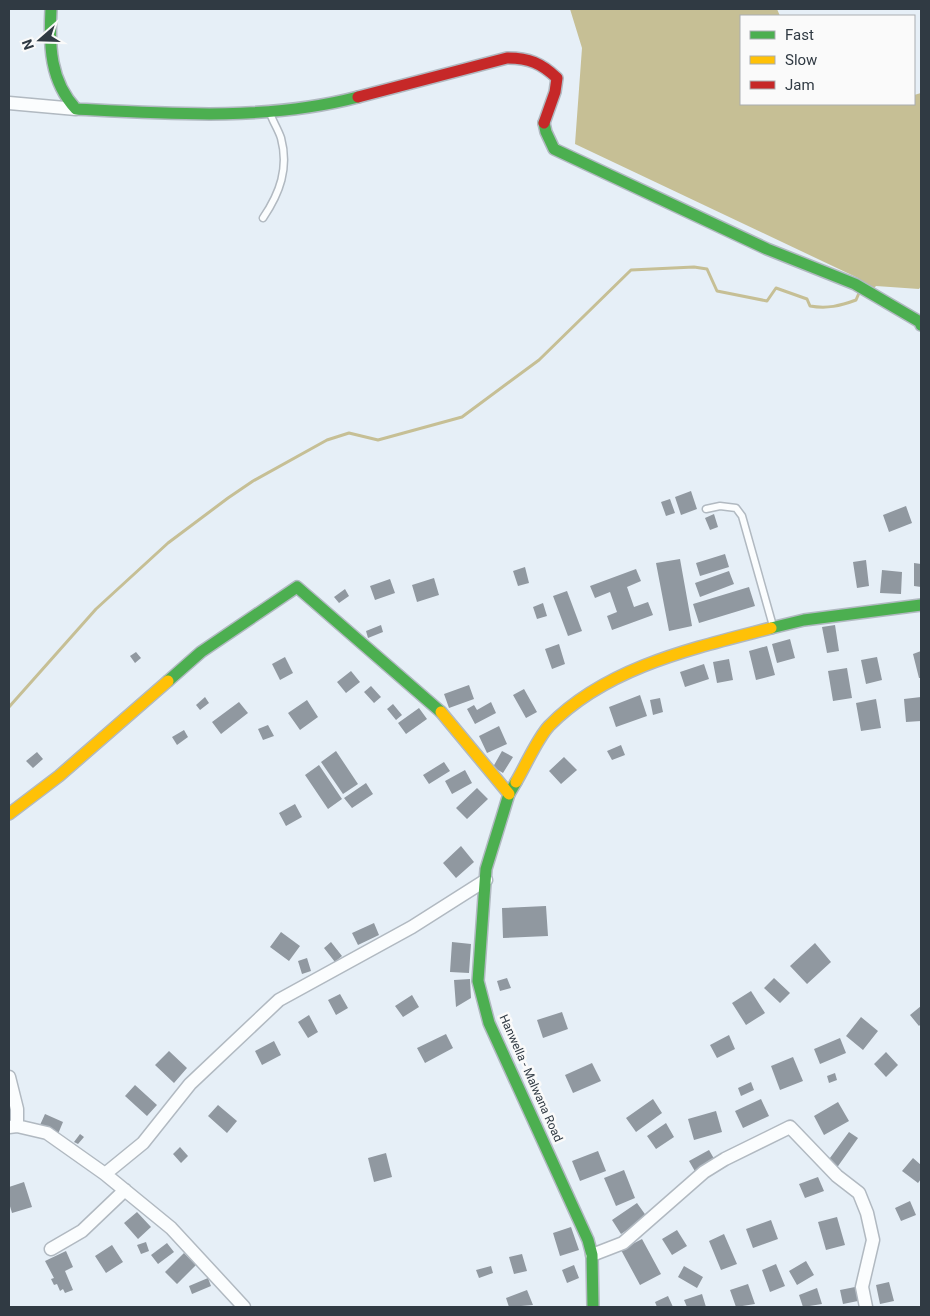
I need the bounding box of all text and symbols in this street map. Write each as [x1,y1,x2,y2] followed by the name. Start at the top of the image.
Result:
[15,15,65,65] north arrow
[740,15,915,105] legend
[785,26,814,44] text: Fast
[19,37,37,52] text: N
[785,51,817,69] text: Slow
[785,76,815,94] text: Jam
[497,1012,565,1144] street label: Hanwella - Malwana Road

